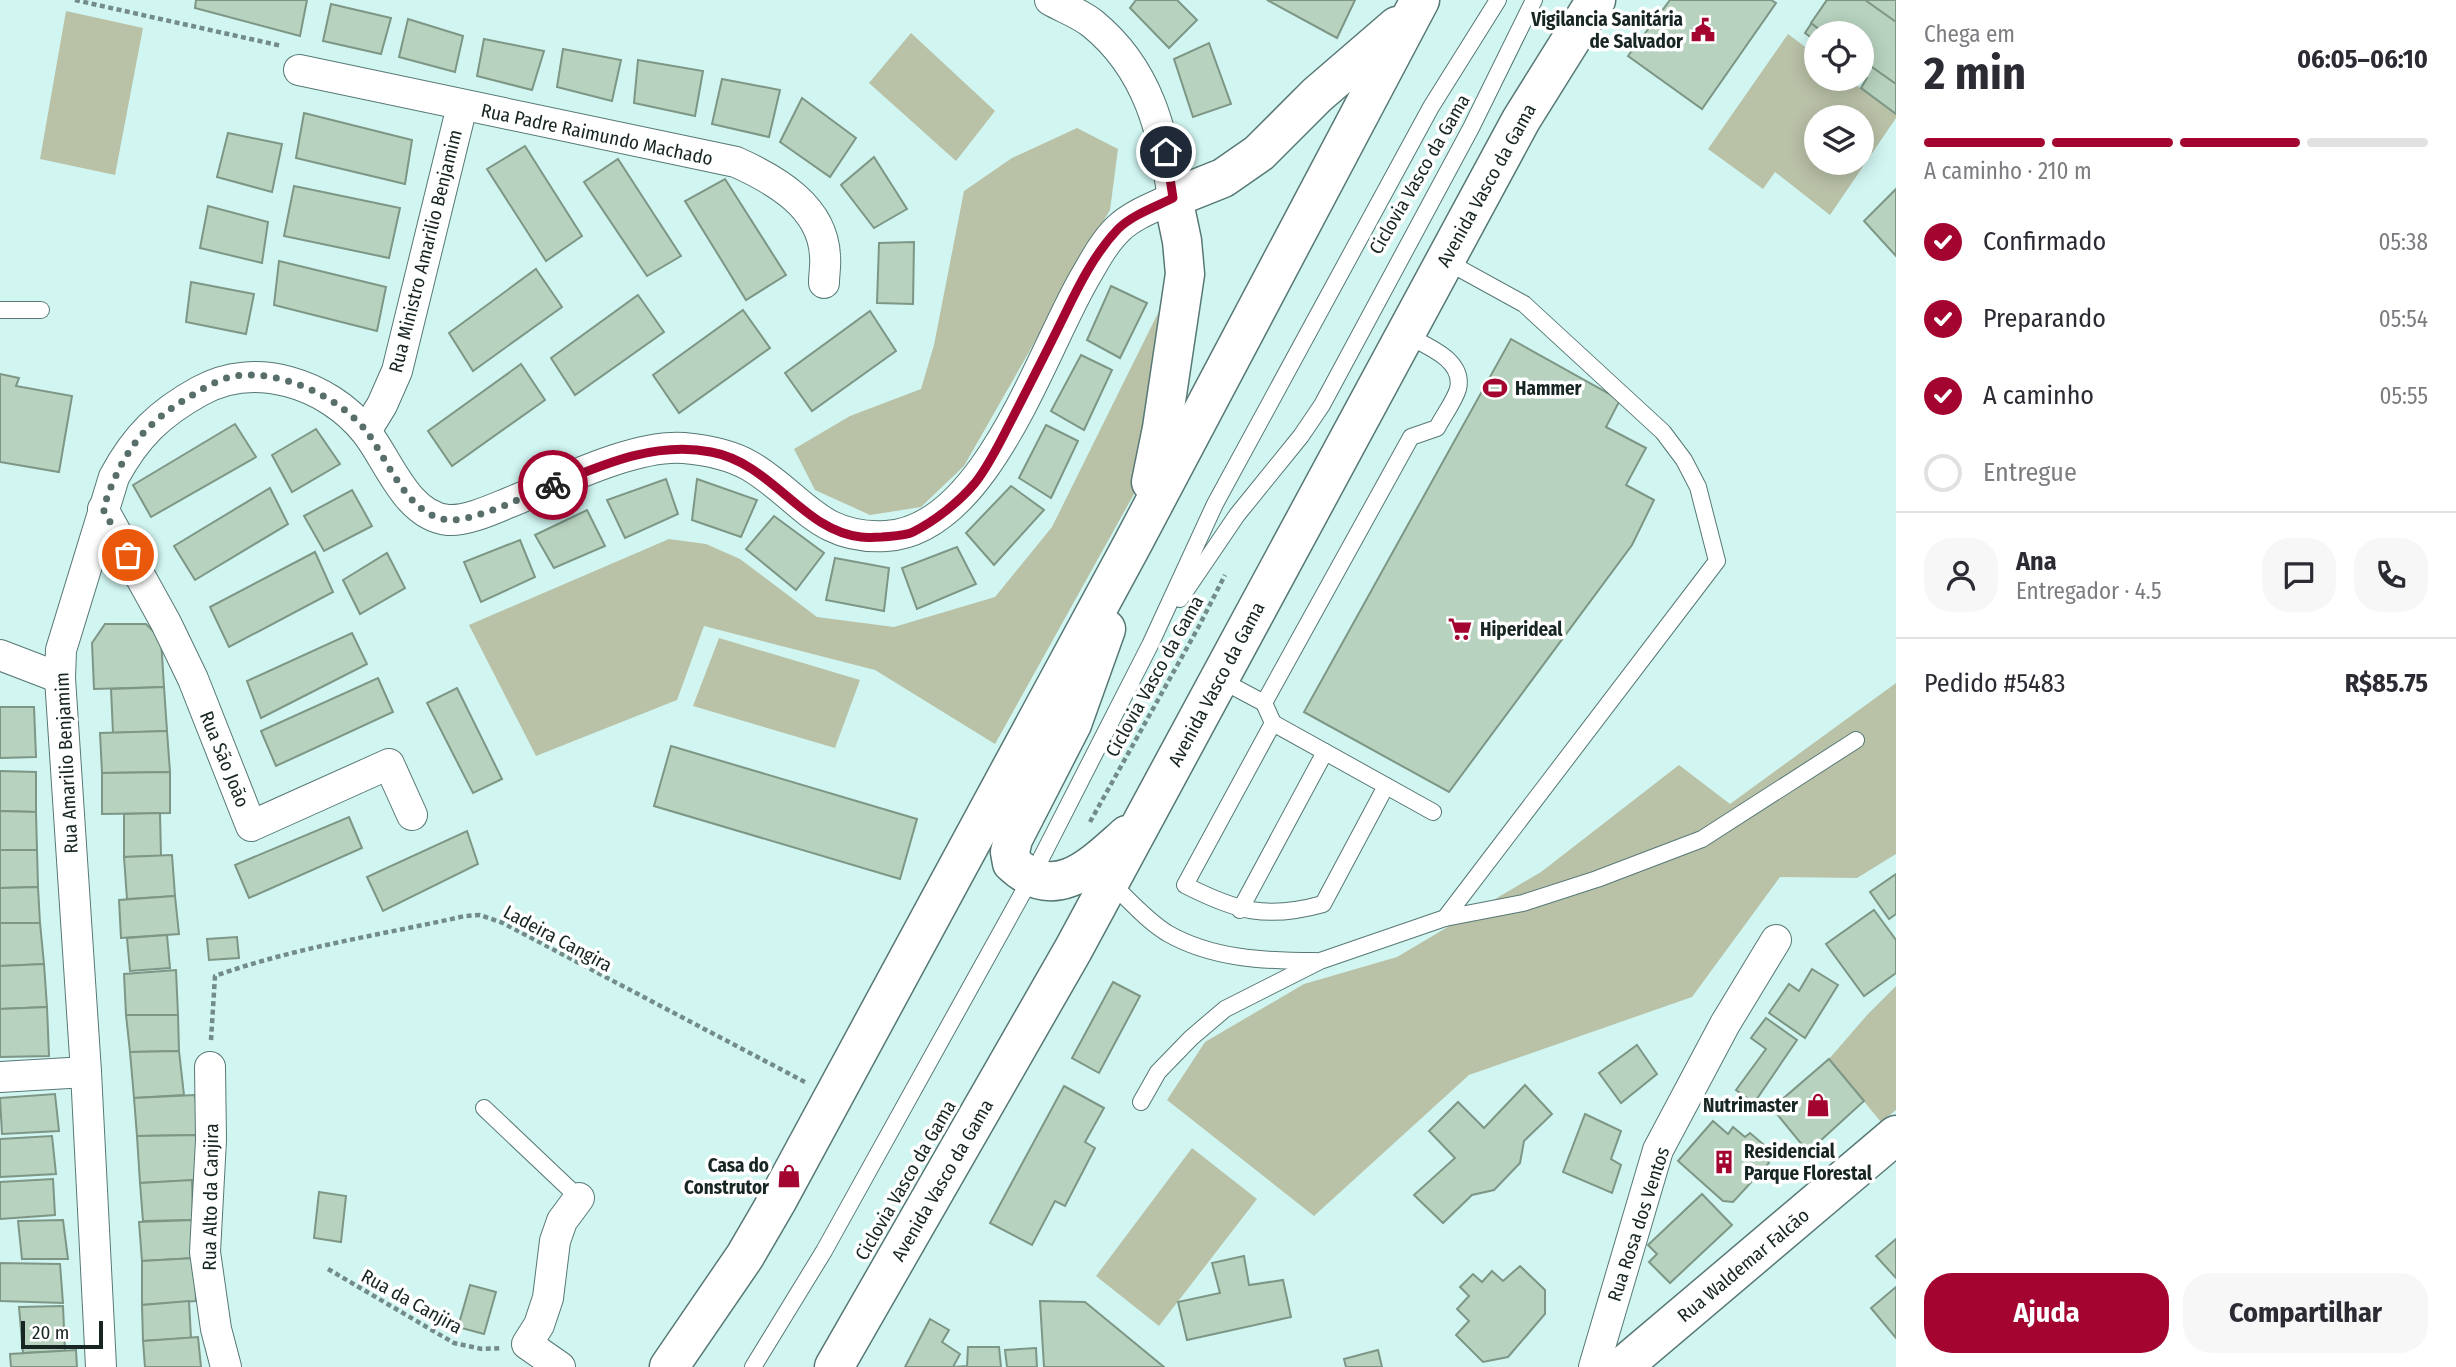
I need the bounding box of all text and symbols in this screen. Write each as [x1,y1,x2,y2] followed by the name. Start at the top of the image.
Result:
[1530,8,1684,53] place label: Vigilancia Sanitária de Salvador
[1689,16,1717,44] public building icon: Vigilancia Sanitária de Salvador
[1924,20,2015,48] text: Chega em
[1804,21,1874,175] map controls
[1804,21,1874,91] button: locate
[2297,44,2428,75] text: 06:05–06:10
[1924,46,2026,101] text: 2 min
[1364,90,1475,258] street label: Ciclovia Vasco da Gama
[479,99,715,170] street label: Rua Padre Raimundo Machado
[1432,100,1541,271] street label: Avenida Vasco da Gama
[1804,105,1874,175] button: layers
[1136,122,1196,182] pin
[384,127,467,375] street label: Rua Ministro Amarilio Benjamim
[1147,133,1185,171] icon: home
[1924,157,2092,185] text: A caminho · 210 m
[1924,223,1962,261] icon: check
[1983,226,2106,257] text: Confirmado
[2379,228,2428,256] text: 05:38
[1924,300,1962,338] icon: check
[1983,303,2106,334] text: Preparando
[2379,305,2428,333] text: 05:54
[1481,374,1509,402] sports icon: Hammer
[1515,377,1583,400] place label: Hammer
[1924,377,1962,415] icon: check
[1983,380,2094,411] text: A caminho
[2379,382,2428,410] text: 05:55
[518,450,588,520] courier
[1983,457,2077,488] text: Entregue
[534,466,572,504] icon: bike
[98,525,158,585] pin
[109,536,147,574] icon: bag
[1924,538,1998,612] button: person
[2262,538,2336,612] button: chat
[2354,538,2428,612] button: phone
[2016,546,2057,577] text: Ana
[2016,577,2162,605] text: Entregador · 4.5
[1101,592,1208,761] street label: Ciclovia Vasco da Gama
[1163,598,1270,770] street label: Avenida Vasco da Gama
[1446,615,1474,643] supermarket icon: Hiperideal
[1480,618,1563,641] place label: Hiperideal
[1924,668,2065,699] text: Pedido #5483
[2345,668,2428,699] text: R$85.75
[50,672,83,854] street label: Rua Amarilio Benjamim
[195,708,254,811] street label: Rua São João
[500,900,616,977] street label: Ladeira Cangira
[1804,1091,1832,1119] shop icon: Nutrimaster
[1703,1094,1799,1117] place label: Nutrimaster
[887,1095,998,1265] street label: Avenida Vasco da Gama
[850,1096,961,1264] street label: Ciclovia Vasco da Gama
[198,1123,223,1271] street label: Rua Alto da Canjira
[1744,1140,1873,1185] place label: Residencial Parque Florestal
[1603,1144,1674,1304] street label: Rua Rosa dos Ventos
[1710,1148,1738,1176] building icon: Residencial Parque Florestal
[684,1154,770,1199] place label: Casa do Construtor
[775,1162,803,1190] shop icon: Casa do Construtor
[1673,1204,1814,1327] street label: Rua Waldemar Falcão
[357,1264,466,1339] street label: Rua da Canjira
[1924,1273,2169,1353] button: Ajuda
[2183,1273,2428,1353] button: Compartilhar
[21,1318,103,1350] scale bar
[32,1321,69,1344] text: 20 m

